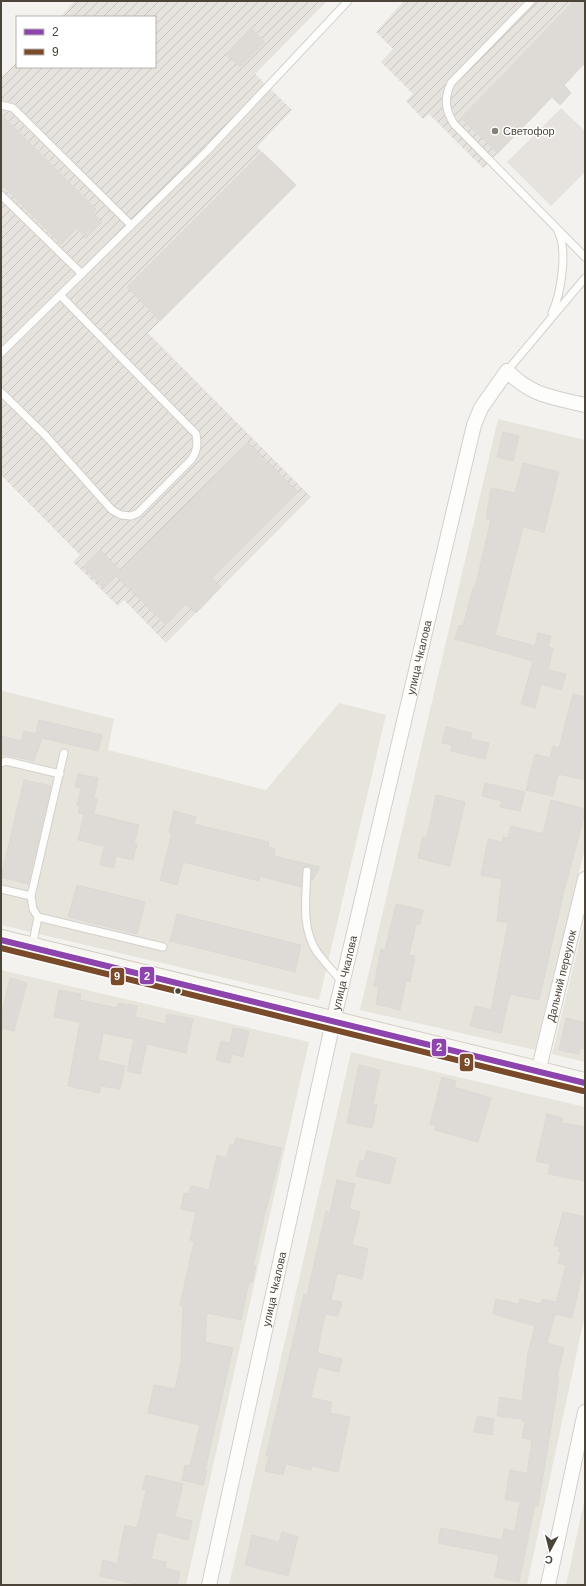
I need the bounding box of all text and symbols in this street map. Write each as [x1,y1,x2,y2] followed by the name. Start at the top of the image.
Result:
[16,16,156,68] legend
[52,25,59,39] text: 2
[52,45,59,59] text: 9
[503,125,555,137] place label: Светофор
[490,126,500,136] marker: Светофор
[404,618,434,696] street label: улица Чкалова
[544,928,578,1023] street label: Дальний переулок
[330,933,359,1011] street label: улица Чкалова
[139,966,155,985] line badge: 2
[110,967,125,986] line badge: 9
[114,970,120,982] text: 9
[144,970,150,982] text: 2
[173,986,183,996] unlabelled marker
[431,1038,447,1057] line badge: 2
[436,1041,442,1053] text: 2
[459,1053,474,1072] line badge: 9
[464,1056,470,1068] text: 9
[260,1250,288,1328] street label: улица Чкалова
[530,1530,570,1570] north arrow
[544,1553,553,1566] text: С

